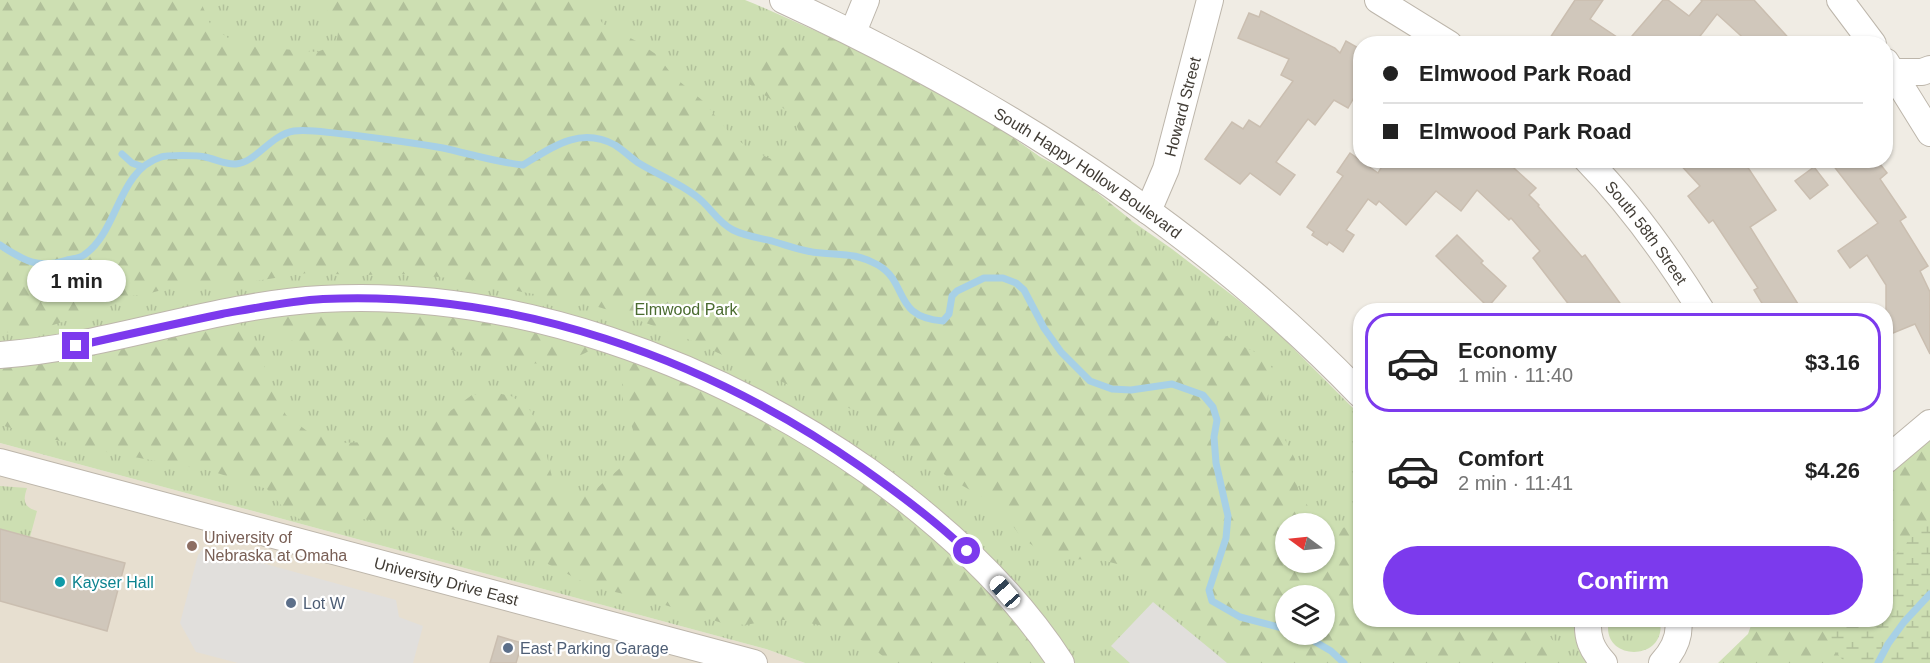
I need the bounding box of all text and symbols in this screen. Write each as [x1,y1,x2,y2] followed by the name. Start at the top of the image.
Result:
[1161,55,1203,158] street label: Howard Street
[1419,61,1632,86] text: Elmwood Park Road
[991,104,1185,241] street label: South Happy Hollow Boulevard
[1419,119,1632,144] text: Elmwood Park Road
[1602,178,1691,288] street label: South 58th Street
[26,259,125,301] callout: 1 min
[50,270,103,292] text: 1 min
[634,301,739,318] park label: Elmwood Park
[62,332,89,359] route end
[1386,336,1440,390] icon: car
[1458,338,1557,363] text: Economy
[1805,350,1860,375] text: $3.16
[1458,364,1573,386] text: 1 min · 11:40
[1386,444,1440,498] icon: car
[1458,446,1544,471] text: Comfort
[1805,458,1860,483] text: $4.26
[1458,472,1573,494] text: 2 min · 11:41
[1275,513,1335,573] north arrow
[1275,513,1335,645] map controls
[204,529,347,564] place label: University of Nebraska at Omaha
[953,537,980,564] route start
[185,539,199,553] marker: University of Nebraska at Omaha
[1383,546,1863,615] button: Confirm
[372,554,521,608] street label: University Drive East
[986,573,1024,611] car
[72,574,154,591] place label: Kayser Hall
[53,575,67,589] marker: Kayser Hall
[1275,585,1335,645] button: layers
[303,595,346,612] place label: Lot W
[284,596,298,610] marker: Lot W
[520,640,669,657] place label: East Parking Garage
[501,641,515,655] marker: East Parking Garage

